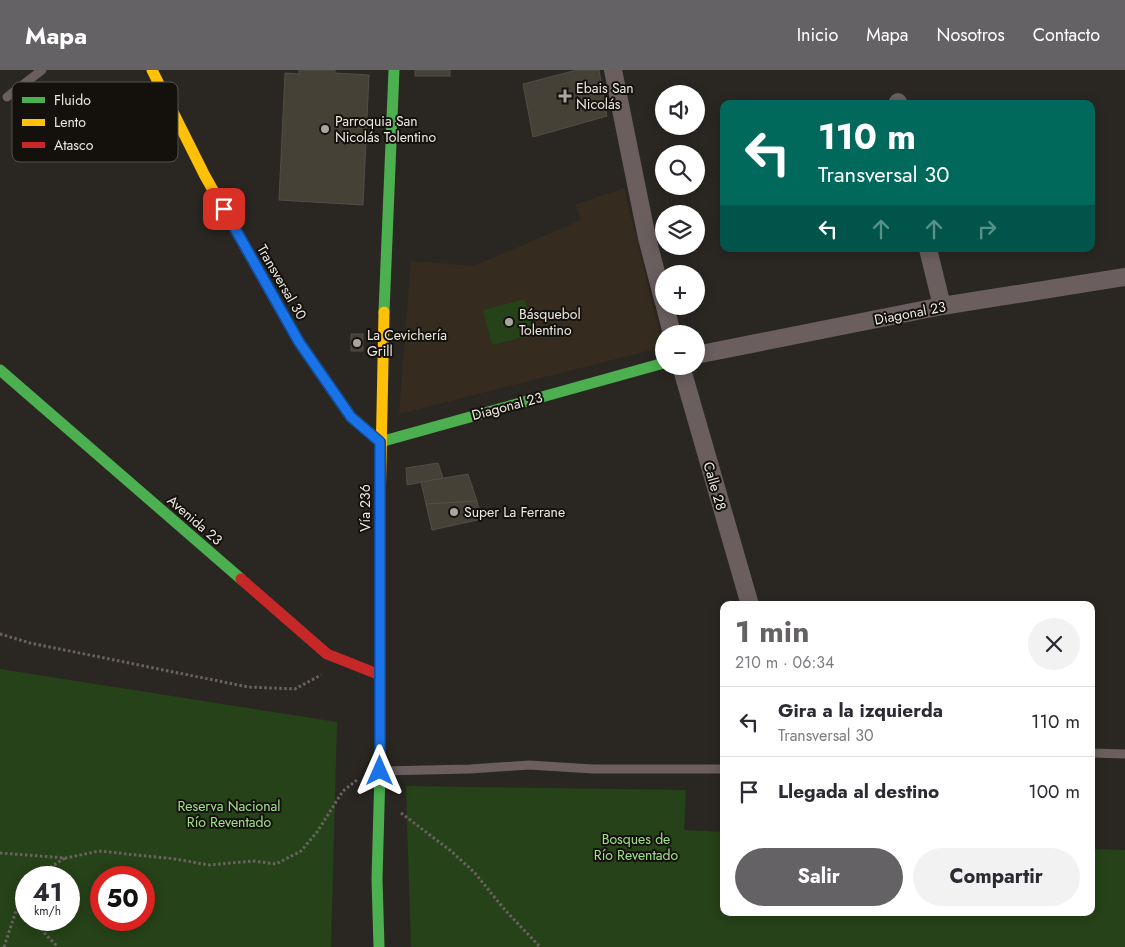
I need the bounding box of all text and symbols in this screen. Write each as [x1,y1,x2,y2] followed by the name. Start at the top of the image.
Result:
[25,18,87,53] text: Mapa
[797,22,838,48] text: Inicio
[866,22,908,48] text: Mapa
[936,22,1005,48] text: Nosotros
[1033,22,1100,48] text: Contacto
[576,78,634,114] place label: Ebais San Nicolás
[12,82,178,162] legend
[655,85,705,375] map controls
[655,85,705,135] button: sound
[558,89,572,103] marker: Ebais San Nicolás
[54,90,91,110] text: Fluido
[335,111,437,147] place label: Parroquia San Nicolás Tolentino
[54,112,86,132] text: Lento
[818,112,916,162] text: 110 m
[735,120,800,185] icon: left
[319,123,331,135] marker: Parroquia San Nicolás Tolentino
[54,135,94,155] text: Atasco
[655,145,705,195] button: search
[818,158,949,190] text: Transversal 30
[203,188,245,230] pin
[210,195,238,223] icon: arrive
[655,205,705,255] button: layers
[814,215,842,243] icon: left
[867,215,895,243] icon: ahead
[920,215,948,243] icon: ahead
[973,215,1001,243] icon: right
[252,241,312,323] street label: Transversal 30
[655,265,705,315] button: +
[872,296,948,330] street label: Diagonal 23
[519,304,581,340] place label: Básquebol Tolentino
[503,316,515,328] marker: Básquebol Tolentino
[367,325,447,361] place label: La Cevichería Grill
[655,325,705,375] button: −
[351,337,363,349] marker: La Cevichería Grill
[469,387,545,425] street label: Diagonal 23
[699,459,731,513] street label: Calle 28
[355,484,375,532] street label: Vía 236
[163,490,227,550] street label: Avenida 23
[464,502,565,522] place label: Super La Ferrane
[448,506,460,518] marker: Super La Ferrane
[735,610,809,653] text: 1 min
[1028,618,1080,670] button: close
[735,651,834,674] text: 210 m · 06:34
[778,697,943,724] text: Gira a la izquierda
[735,708,763,736] icon: left
[1031,708,1080,735] text: 110 m
[778,724,874,747] text: Transversal 30
[353,744,405,796] position arrow
[735,778,763,806] icon: arrive
[778,778,939,805] text: Llegada al destino
[1028,778,1080,805] text: 100 m
[177,796,281,832] park label: Reserva Nacional Río Reventado
[594,829,679,865] park label: Bosques de Río Reventado
[735,848,903,906] button: Salir
[913,848,1080,906] button: Compartir
[90,866,155,931] speed limit sign: 50
[32,874,63,910] text: 41
[34,902,61,920] text: km/h

